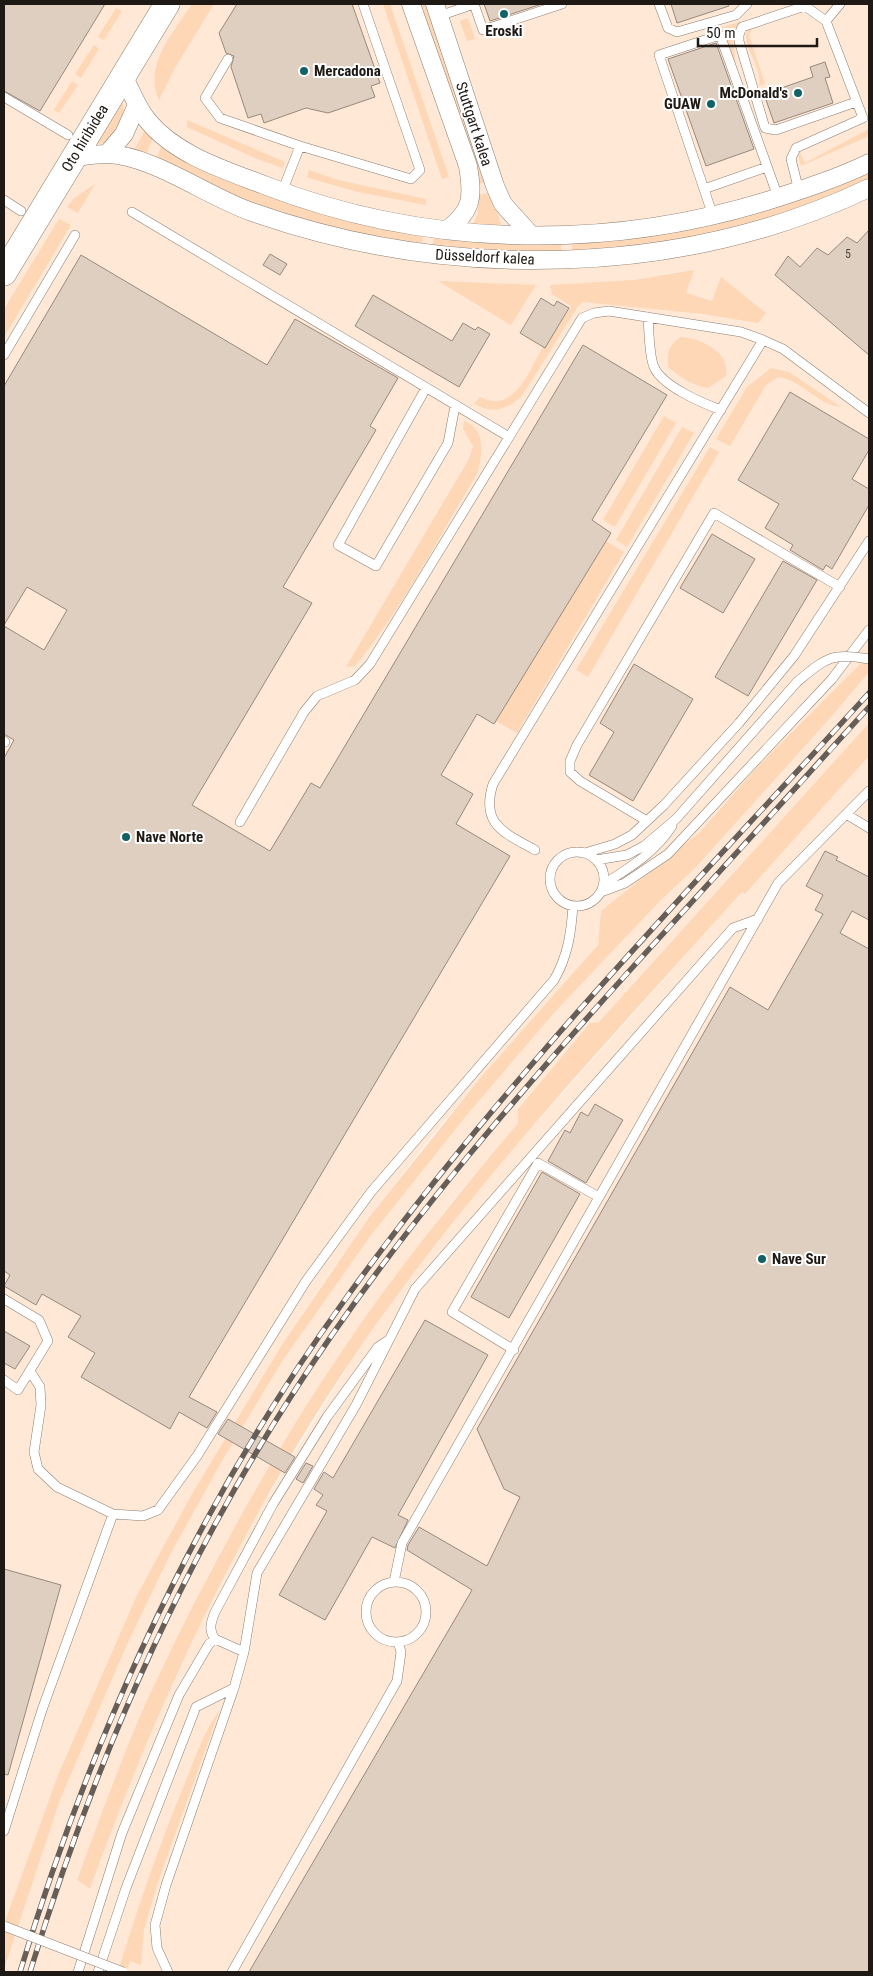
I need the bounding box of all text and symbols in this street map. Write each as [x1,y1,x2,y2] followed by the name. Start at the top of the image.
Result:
[498,8,510,20] marker: Eroski
[698,15,817,47] scale bar
[485,22,523,40] place label: Eroski
[706,24,736,42] text: 50 m
[314,62,381,80] place label: Mercadona
[298,65,310,77] marker: Mercadona
[452,80,496,168] street label: Stuttgart kalea
[720,84,788,102] place label: McDonald's
[792,87,804,99] marker: McDonald's
[664,95,701,113] place label: GUAW
[705,98,717,110] marker: GUAW
[58,101,112,175] street label: Oto hiribidea
[435,245,535,269] street label: Düsseldorf kalea
[845,247,851,261] house number: 5
[136,828,203,846] place label: Nave Norte
[120,831,132,843] marker: Nave Norte
[772,1250,826,1268] place label: Nave Sur
[756,1253,768,1265] marker: Nave Sur

